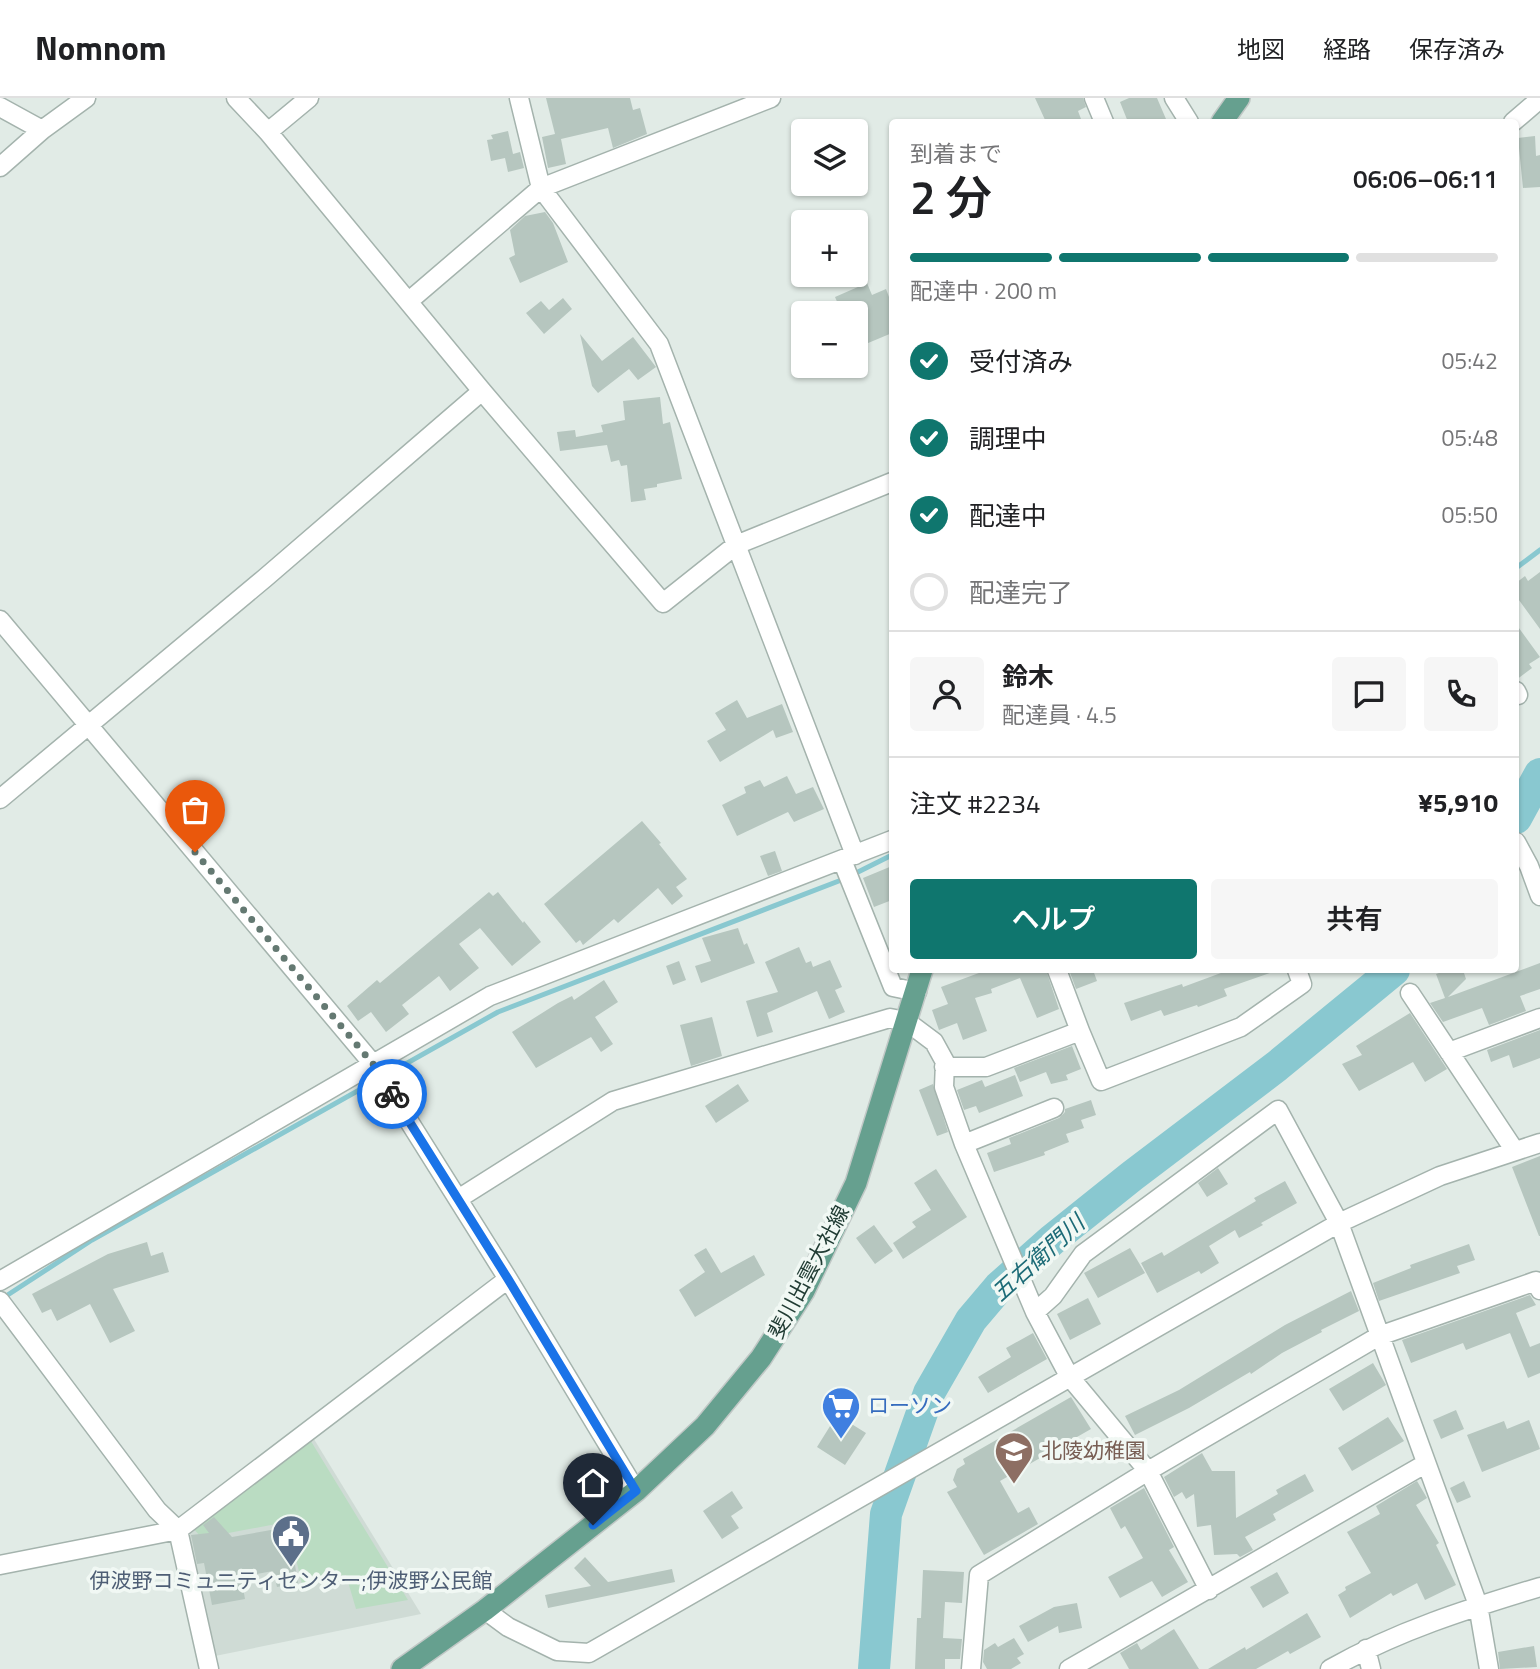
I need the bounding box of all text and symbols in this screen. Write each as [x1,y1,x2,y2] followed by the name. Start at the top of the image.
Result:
[35,23,166,73] text: Nomnom
[1237,31,1285,67] text: 地図
[1323,31,1371,67] text: 経路
[1409,31,1505,67] text: 保存済み
[791,119,868,378] map controls
[791,119,868,196] button: layers
[910,136,1002,171] text: 到着まで
[1353,159,1498,198] text: 06:06–06:11
[910,162,992,232] text: 2 分
[791,210,868,287] button: +
[910,273,1057,308] text: 配達中 · 200 m
[791,301,868,378] button: −
[910,342,948,380] icon: check
[969,342,1073,381] text: 受付済み
[1441,343,1498,378] text: 05:42
[910,419,948,457] icon: check
[969,419,1047,458] text: 調理中
[1441,420,1498,455] text: 05:48
[910,496,948,534] icon: check
[969,496,1047,535] text: 配達中
[1441,497,1498,532] text: 05:50
[969,573,1073,612] text: 配達完了
[910,657,984,731] button: person
[1002,657,1054,696] text: 鈴木
[1332,657,1406,731] button: chat
[1424,657,1498,731] button: phone
[1002,697,1117,732] text: 配達員 · 4.5
[165,780,225,852] pin
[1418,783,1498,822] text: ¥5,910
[910,784,1041,823] text: 注文 #2234
[176,791,214,829] icon: bag
[910,879,1197,959] button: ヘルプ
[1211,879,1498,959] button: 共有
[357,1059,427,1129] courier
[373,1075,411,1113] icon: bike
[759,1199,857,1344] street label: 斐川出雲大社線
[983,1204,1094,1309] water label: 五右衛門川
[820,1385,862,1440] supermarket icon: ローソン
[868,1389,952,1421] place label: ローソン
[993,1430,1035,1485] school or university icon: 北陵幼稚園
[1041,1434,1146,1466] place label: 北陵幼稚園
[563,1453,623,1525] pin
[574,1464,612,1502] icon: home
[270,1513,312,1568] public building icon: 伊波野コミュニティセンター;伊波野公民館
[90,1564,492,1596] place label: 伊波野コミュニティセンター;伊波野公民館

